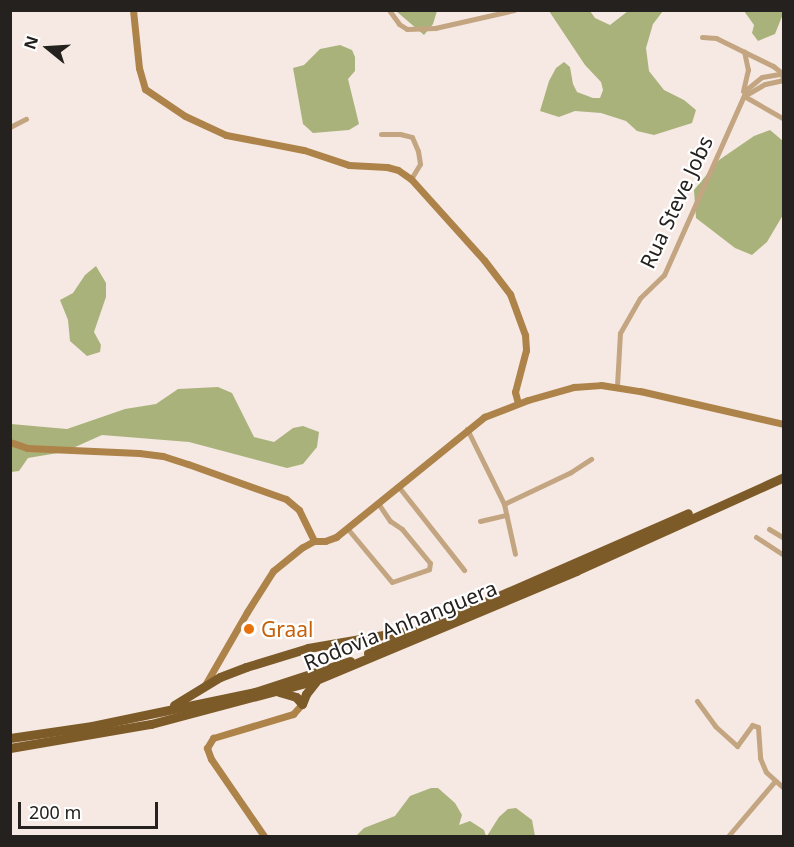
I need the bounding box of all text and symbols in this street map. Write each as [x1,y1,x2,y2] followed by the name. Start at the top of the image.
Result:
[18,18,78,78] north arrow
[18,33,43,52] text: N
[634,132,718,272] street label: Rua Steve Jobs
[300,575,500,675] street label: Rodovia Anhanguera
[261,616,314,642] place label: Graal
[242,622,256,636] marker: Graal
[21,790,160,828] scale bar
[29,800,81,824] text: 200 m

